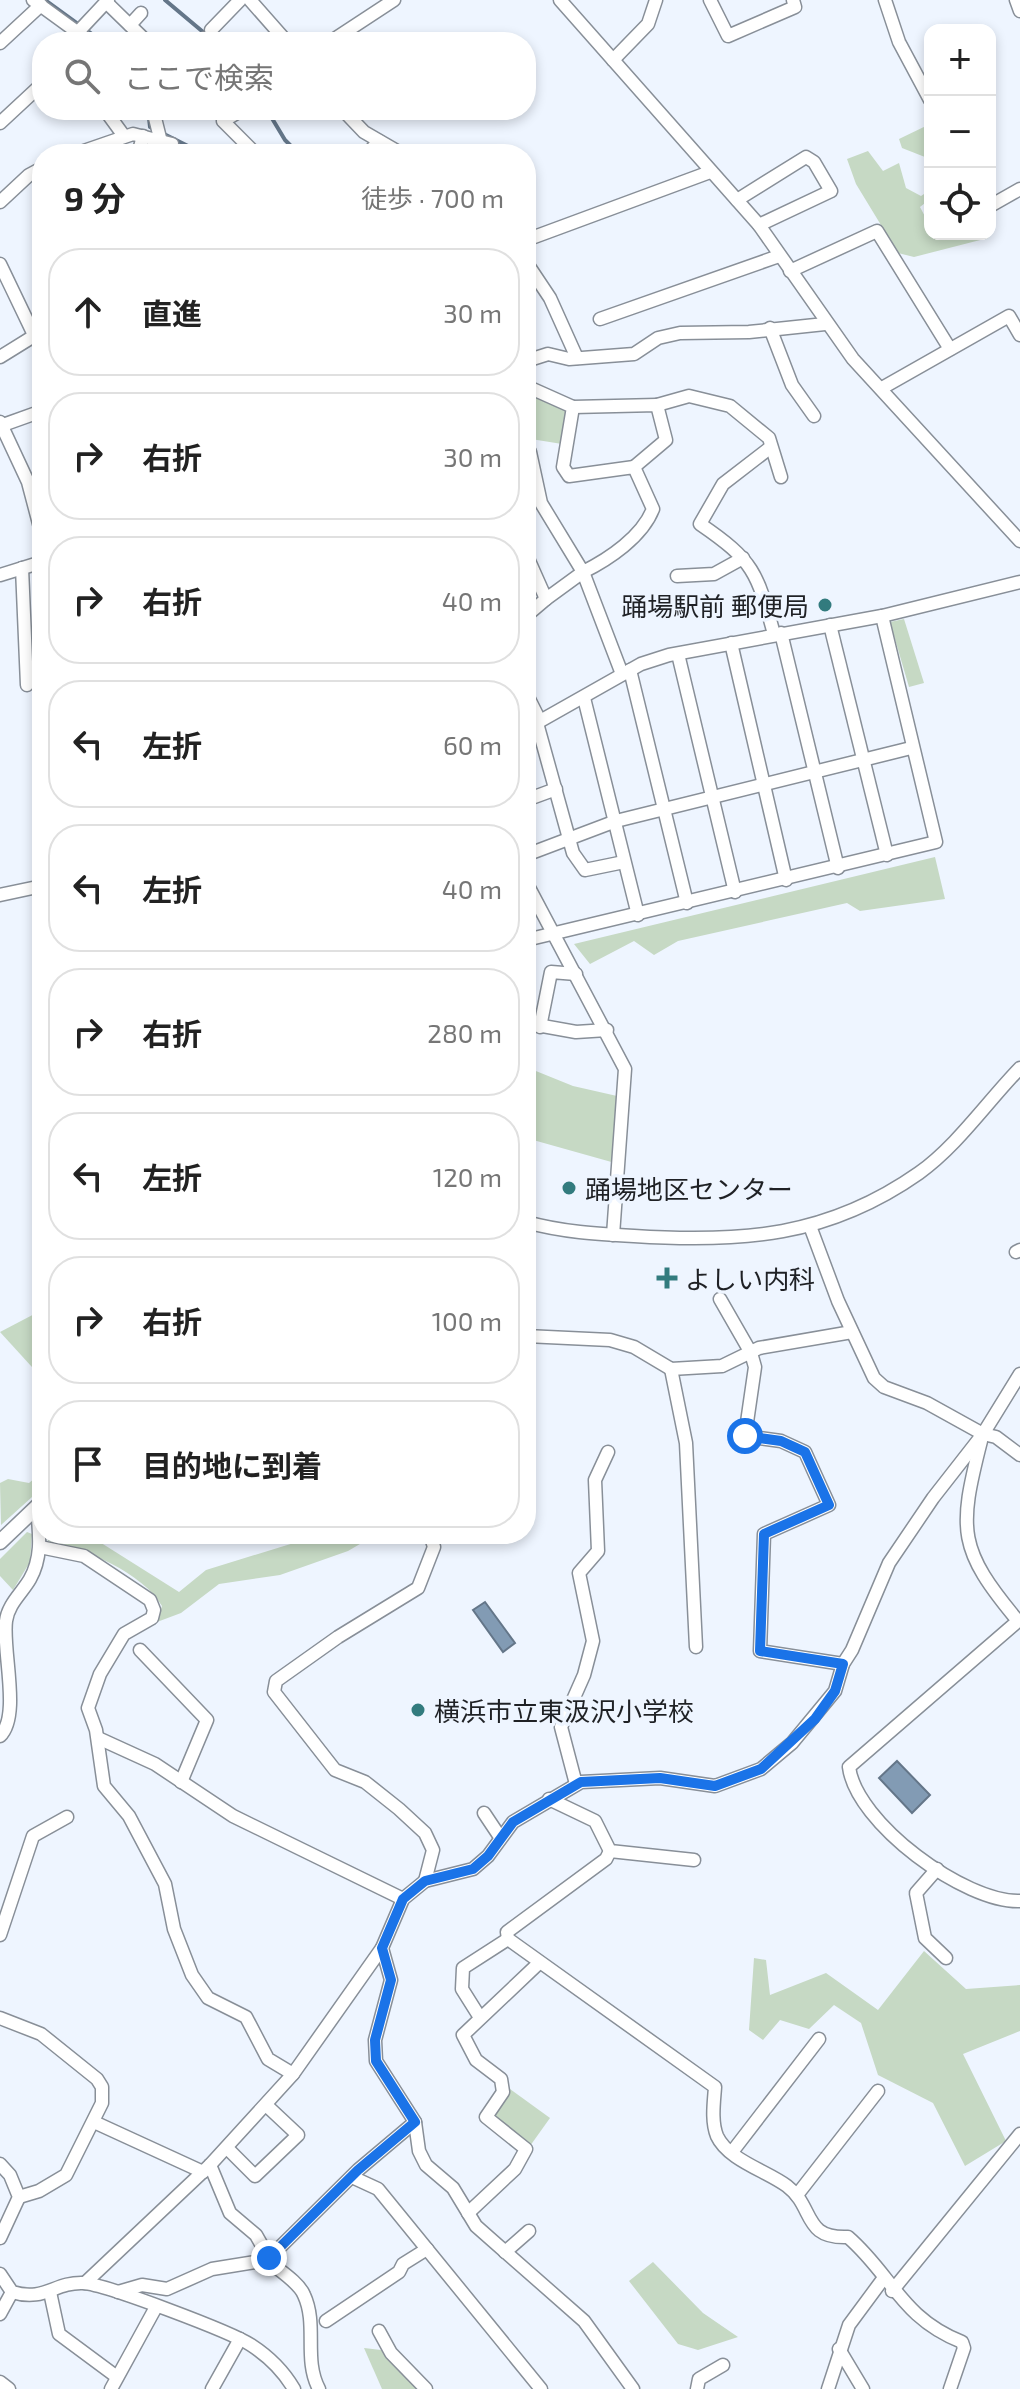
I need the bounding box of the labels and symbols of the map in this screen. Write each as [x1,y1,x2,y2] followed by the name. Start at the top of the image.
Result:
[621,590,809,621] place label: 踊場駅前 郵便局
[816,596,834,614] marker: 踊場駅前 郵便局
[585,1173,793,1204] place label: 踊場地区センター
[560,1179,578,1197] marker: 踊場地区センター
[685,1263,815,1294] place label: よしい内科
[656,1267,678,1289] marker: よしい内科
[727,1418,763,1454] route start
[434,1695,694,1726] place label: 横浜市立東汲沢小学校
[409,1701,427,1719] marker: 横浜市立東汲沢小学校
[251,2240,287,2276] route end

